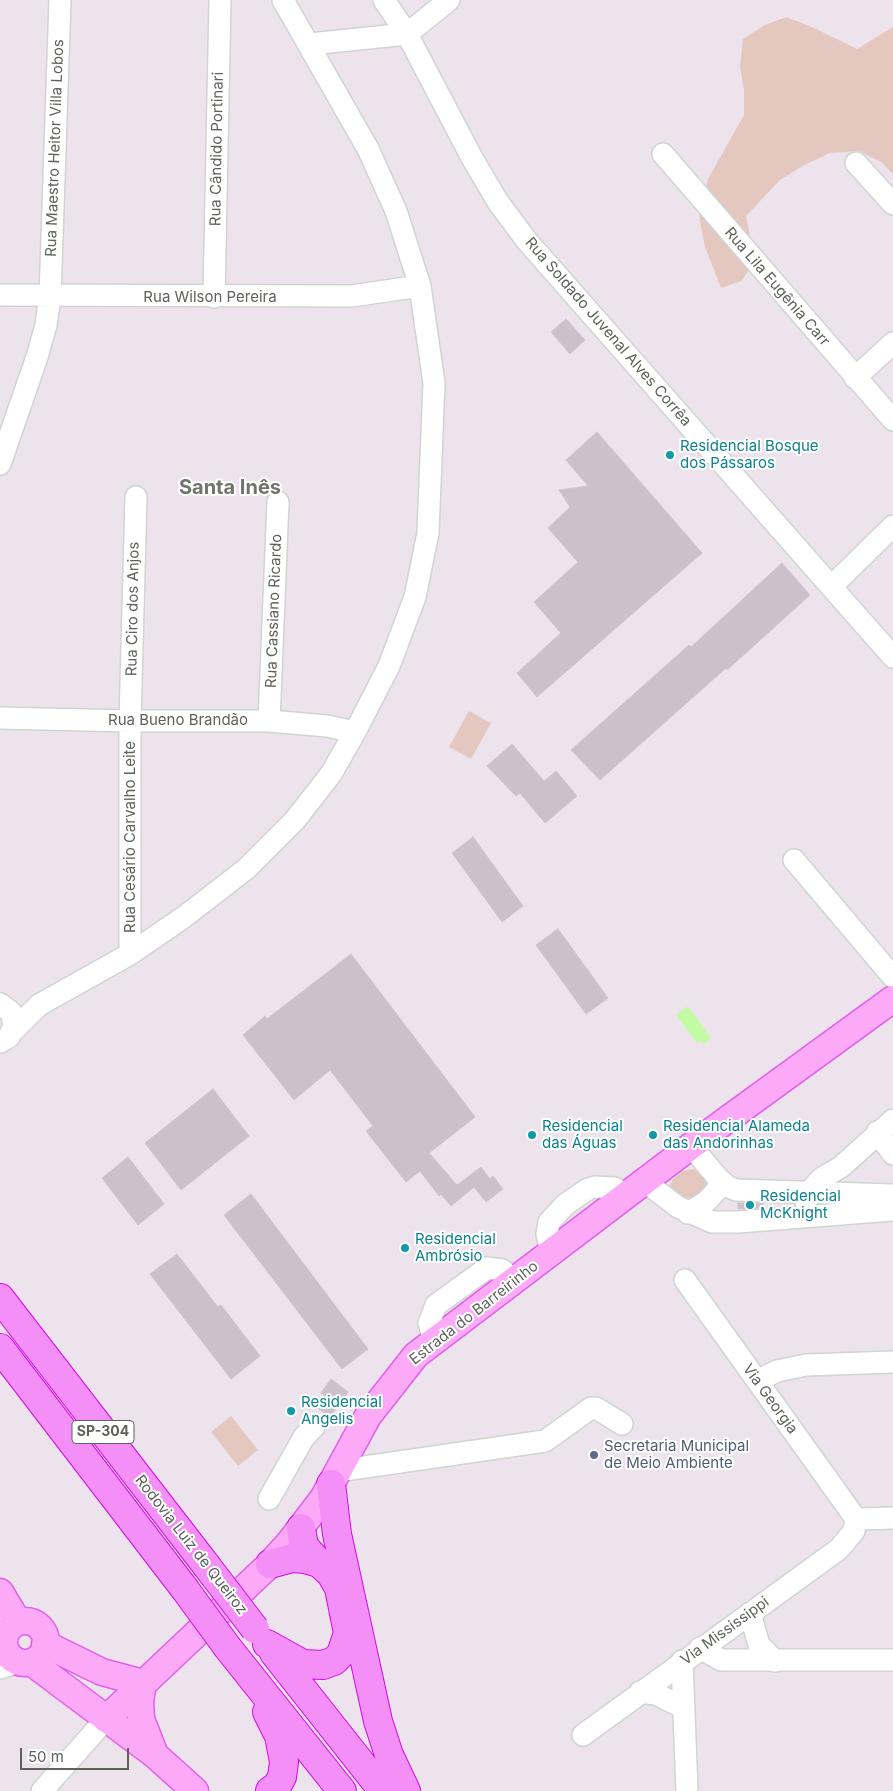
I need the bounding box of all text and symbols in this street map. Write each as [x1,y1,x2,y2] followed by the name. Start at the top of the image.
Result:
[42,39,68,257] street label: Rua Maestro Heitor Villa Lobos
[207,72,227,226] street label: Rua Cândido Portinari
[721,224,833,350] street label: Rua Lila Eugênia Carr
[521,234,695,430] street label: Rua Soldado Juvenal Alves Corrêa
[143,288,277,306] street label: Rua Wilson Pereira
[680,437,819,472] place label: Residencial Bosque dos Pássaros
[664,449,676,461] marker: Residencial Bosque dos Pássaros
[179,476,281,500] district label: Santa Inês
[262,533,286,689] street label: Rua Cassiano Ricardo
[123,542,143,676] street label: Rua Ciro dos Anjos
[108,711,248,729] street label: Rua Bueno Brandão
[121,741,139,933] street label: Rua Cesário Carvalho Leite
[542,1117,623,1152] place label: Residencial das Águas
[663,1117,810,1152] place label: Residencial Alameda das Andorinhas
[526,1129,538,1141] marker: Residencial das Águas
[647,1129,659,1141] marker: Residencial Alameda das Andorinhas
[760,1187,841,1222] place label: Residencial McKnight
[744,1199,756,1211] marker: Residencial McKnight
[415,1230,496,1265] place label: Residencial Ambrósio
[399,1242,411,1254] marker: Residencial Ambrósio
[406,1257,542,1369] street label: Estrada do Barreirinho
[739,1360,801,1438] street label: Via Georgia
[301,1393,382,1428] place label: Residencial Angelis
[285,1405,297,1417] marker: Residencial Angelis
[72,1420,134,1444] road number: SP-304
[604,1437,749,1472] place label: Secretaria Municipal de Meio Ambiente
[588,1449,600,1461] marker: Secretaria Municipal de Meio Ambiente
[131,1472,251,1618] street label: Rodovia Luiz de Queiroz
[677,1593,773,1669] street label: Via Mississippi
[22,1738,131,1770] scale bar
[28,1747,64,1766] text: 50 m

